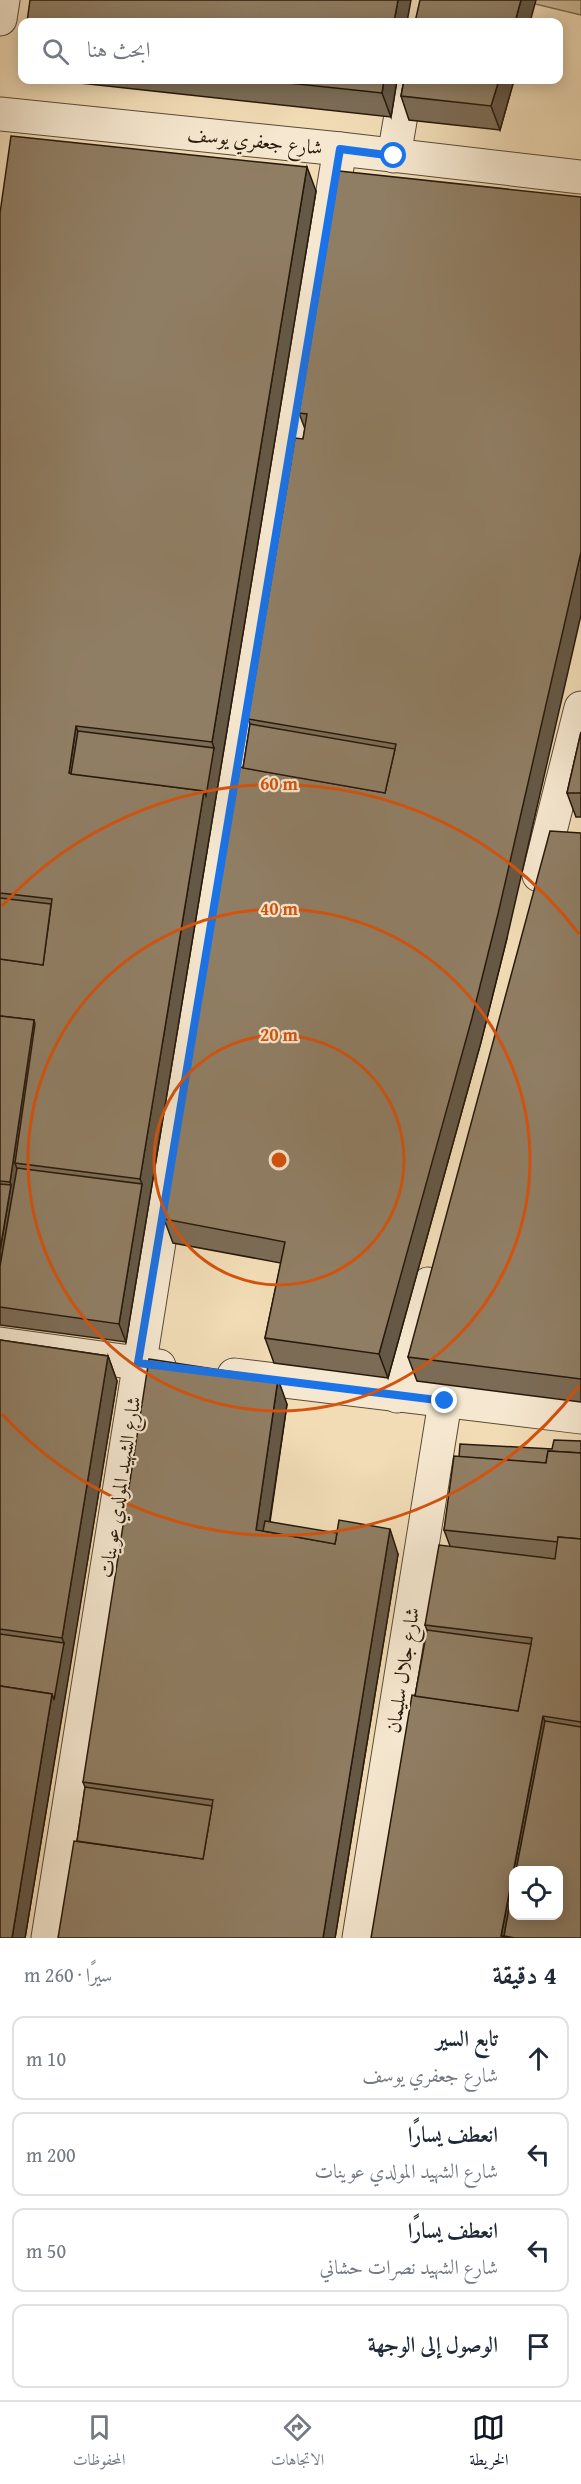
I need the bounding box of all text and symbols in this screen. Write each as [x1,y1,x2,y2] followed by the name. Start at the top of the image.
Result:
[18,18,563,84] search box
[87,33,151,65] text: ابحث هنا
[39,35,72,68] icon: search
[186,118,324,165] street label: شارع جعفري يوسف
[380,142,406,168] route start
[260,770,299,797] text: 60 m
[260,895,299,922] text: 40 m
[260,1021,299,1048] text: 20 m
[269,1150,289,1170] centre of rings
[431,1387,457,1413] route end
[90,1394,152,1581] street label: شارع الشهيد المولدي عوينات
[378,1605,430,1736] street label: شارع جلال سليمان
[509,1866,563,1920] map controls
[509,1866,563,1920] button: locate
[492,1955,557,1994] text: 4 دقيقة
[24,1960,112,1989] text: سيرًا · 260 m
[436,2022,498,2054] text: تابع السير
[522,2042,555,2075] icon: ahead
[26,2044,66,2073] text: 10 m
[362,2060,498,2089] text: شارع جعفري يوسف
[408,2118,498,2150] text: انعطف يسارًا
[522,2138,555,2171] icon: left
[26,2140,76,2169] text: 200 m
[314,2156,498,2185] text: شارع الشهيد المولدي عوينات
[408,2214,498,2246] text: انعطف يسارًا
[522,2234,555,2267] icon: left
[26,2236,66,2265] text: 50 m
[319,2252,498,2281] text: شارع الشهيد نصرات حشاني
[368,2328,498,2360] text: الوصول إلى الوجهة
[522,2330,555,2363] icon: arrive
[73,2411,125,2475] tab: المحفوظات
[271,2411,324,2475] tab: الاتجاهات
[469,2411,508,2475] tab: الخريطة

